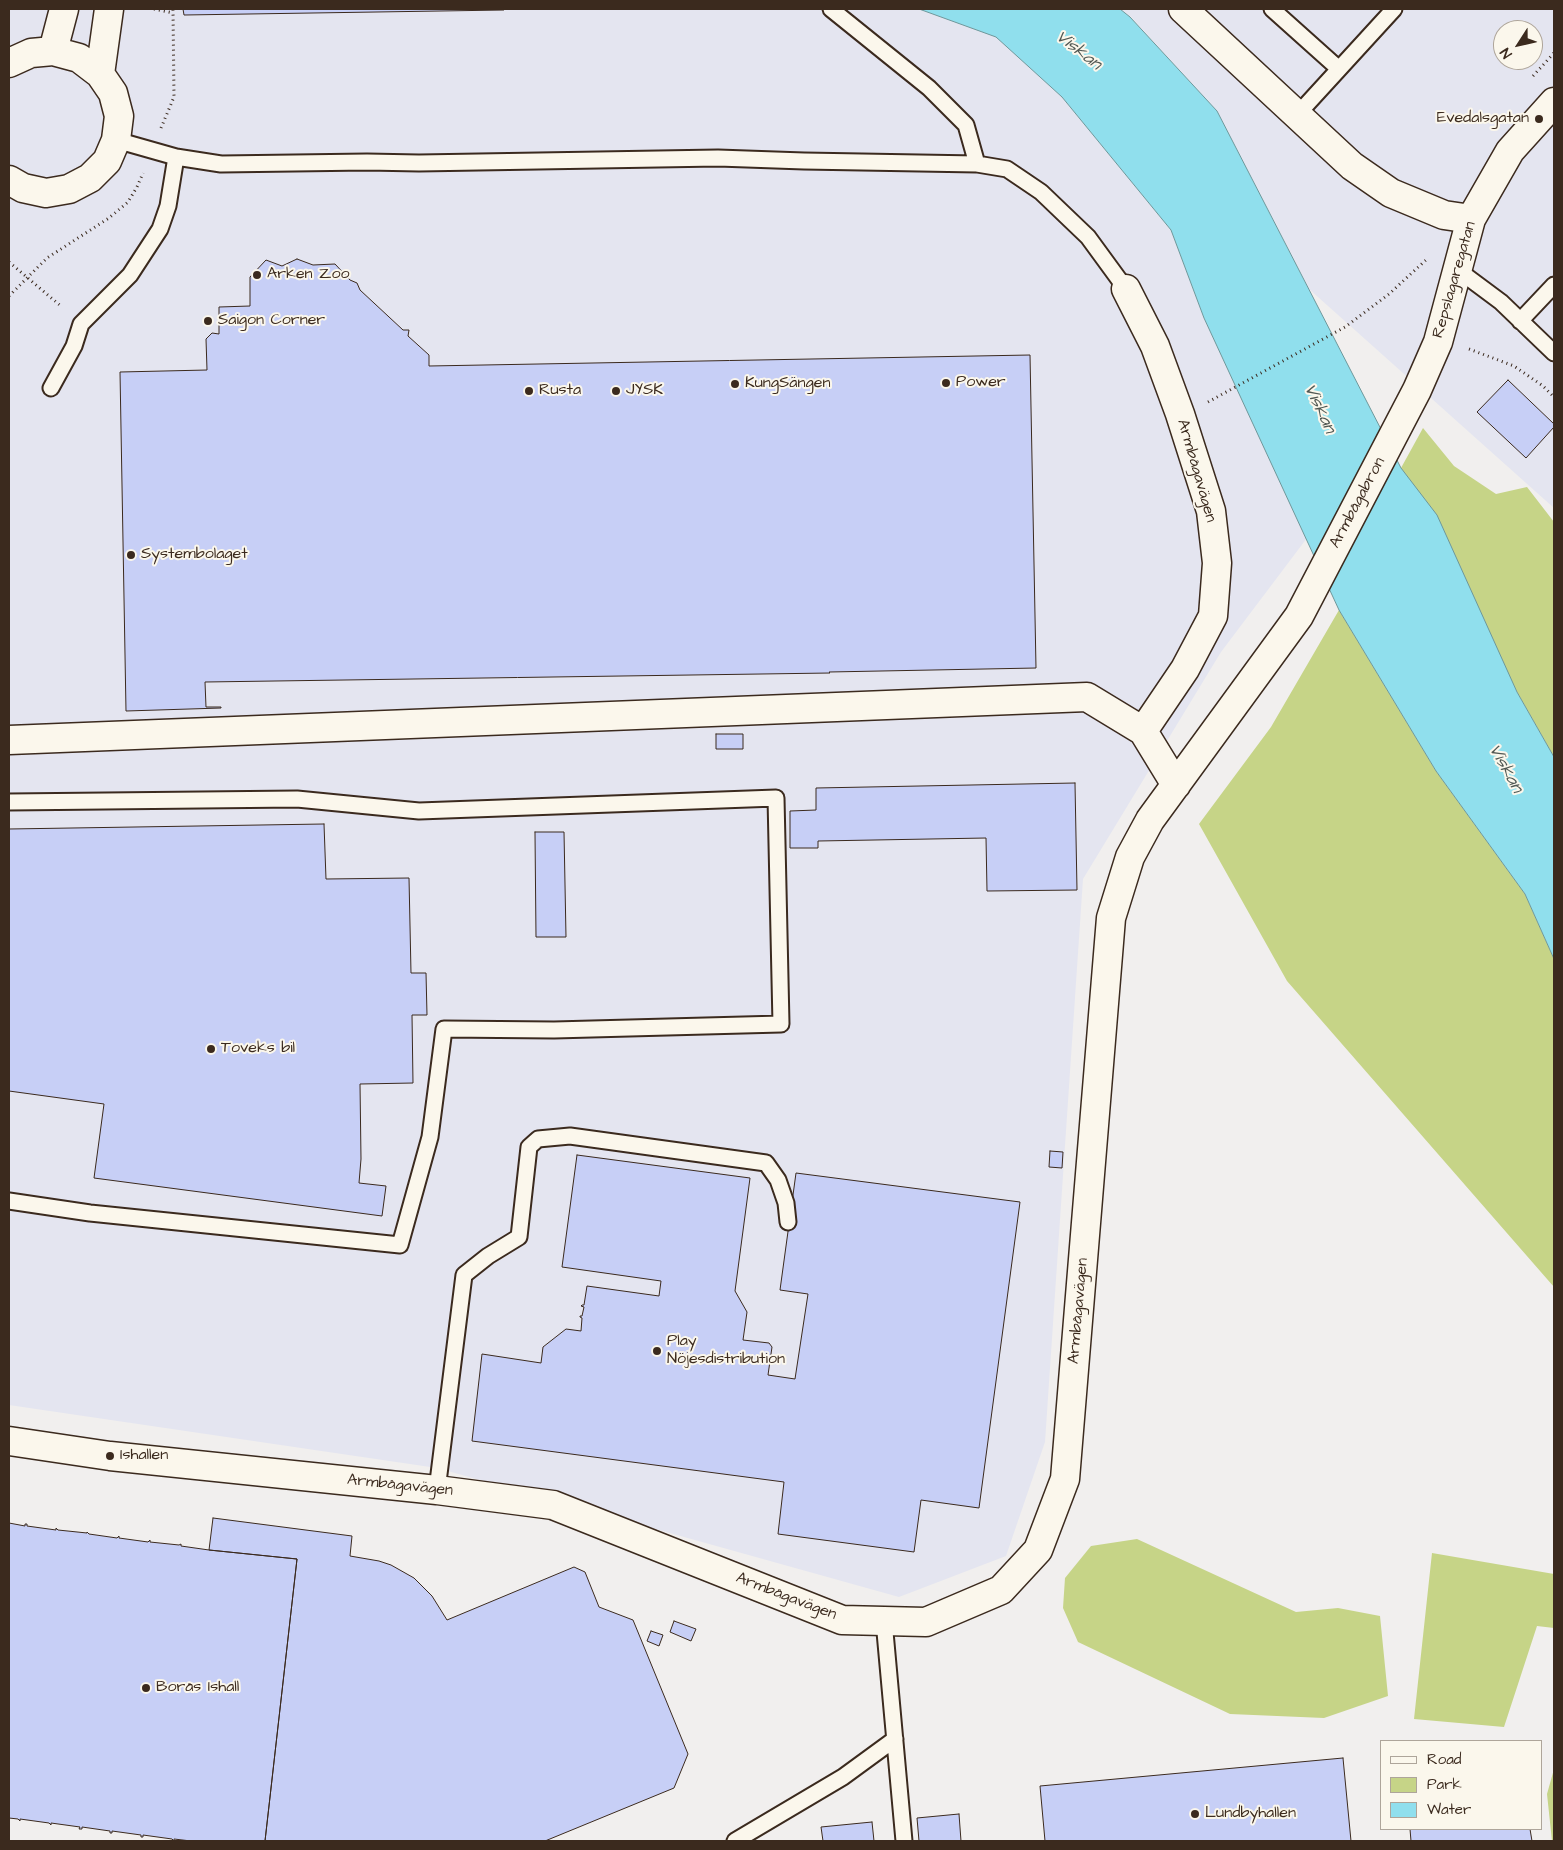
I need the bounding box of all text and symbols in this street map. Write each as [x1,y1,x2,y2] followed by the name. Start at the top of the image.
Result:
[1493,20,1543,70] north arrow
[1051,26,1105,76] water label: Viskan
[1496,44,1517,62] text: N
[1437,109,1529,129] place label: Evedalsgatan
[1533,113,1545,125] marker: Evedalsgatan
[1429,219,1481,341] street label: Repslagaregatan
[267,265,350,285] place label: Arken Zoo
[251,269,263,281] marker: Arken Zoo
[218,311,325,331] place label: Saigon Corner
[202,315,214,327] marker: Saigon Corner
[956,373,1006,393] place label: Power
[745,374,830,394] place label: KungSängen
[940,377,952,389] marker: Power
[729,378,741,390] marker: KungSängen
[539,381,581,401] place label: Rusta
[626,381,663,401] place label: JYSK
[1298,381,1340,437] water label: Viskan
[523,385,535,397] marker: Rusta
[610,385,622,397] marker: JYSK
[1172,417,1220,525] street label: Armbågavägen
[1326,454,1390,552] street label: Armbågabron
[141,545,248,565] place label: Systembolaget
[125,549,137,561] marker: Systembolaget
[1483,741,1527,797] water label: Viskan
[221,1039,295,1059] place label: Toveks bil
[205,1043,217,1055] marker: Toveks bil
[1065,1257,1093,1365] street label: Armbågavägen
[667,1332,785,1370] place label: Play Nöjesdistribution
[651,1345,663,1357] marker: Play Nöjesdistribution
[120,1446,168,1466] place label: Ishallen
[104,1450,116,1462] marker: Ishallen
[346,1471,454,1501] street label: Armbågavägen
[733,1569,839,1625] street label: Armbågavägen
[156,1678,239,1698] place label: Borås Ishall
[140,1682,152,1694] marker: Borås Ishall
[1380,1740,1543,1830] legend
[1427,1749,1461,1770] text: Road
[1427,1774,1462,1795] text: Park
[1427,1799,1471,1820] text: Water
[1205,1804,1296,1824] place label: Lundbyhallen
[1189,1808,1201,1820] marker: Lundbyhallen

